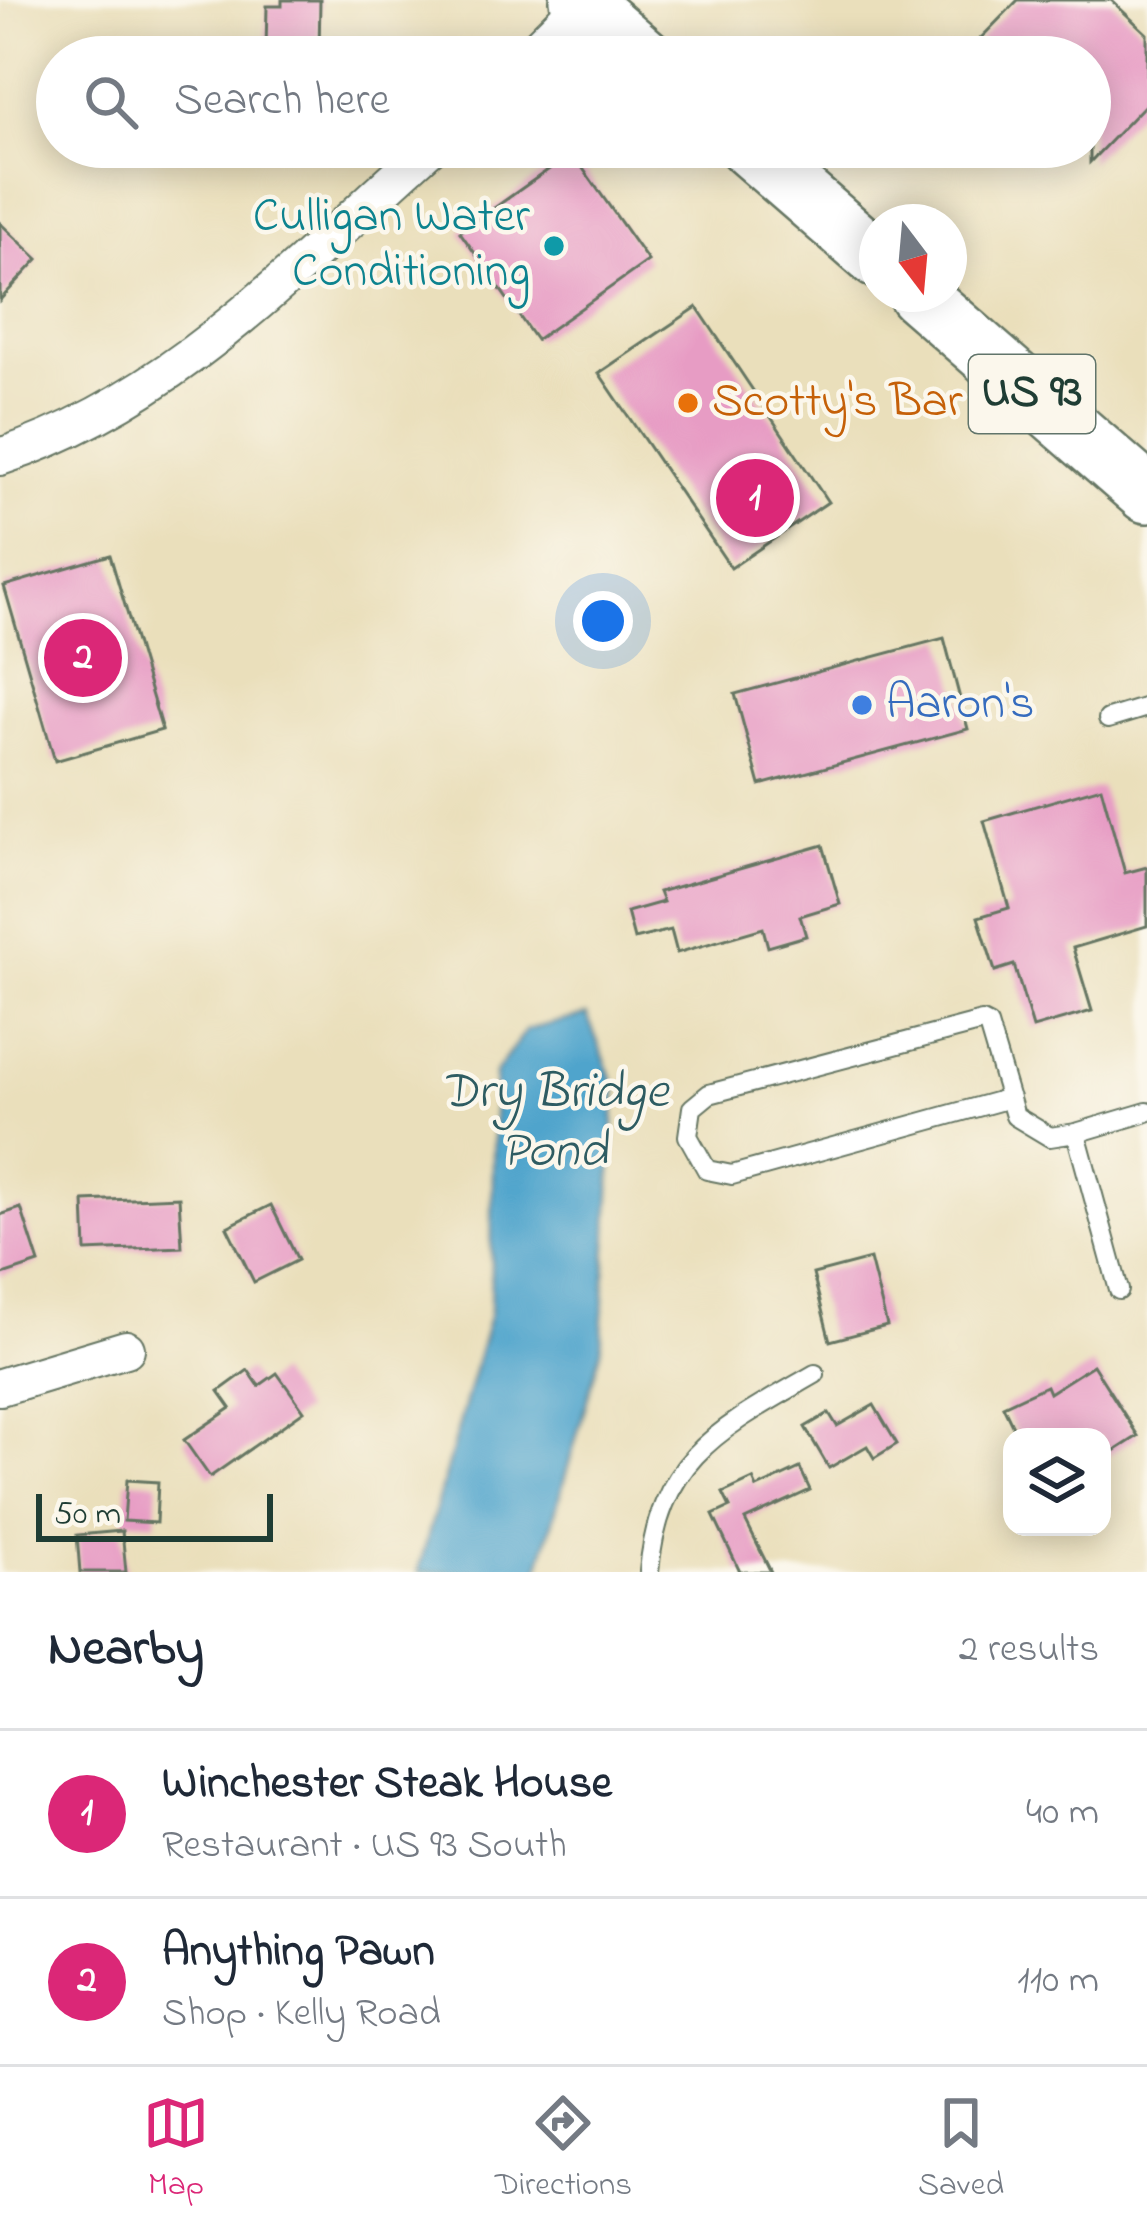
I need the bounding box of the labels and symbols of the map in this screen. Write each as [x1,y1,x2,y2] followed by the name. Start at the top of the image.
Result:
[253,183,530,309] place label: Culligan Water Conditioning
[859,204,967,312] north arrow
[541,233,567,259] marker: Culligan Water Conditioning
[969,355,1095,433] road number: US 93
[712,368,963,438] place label: Scotty's Bar
[675,390,701,416] marker: Scotty's Bar
[716,453,794,543] pin: 1
[573,591,633,651] your location
[44,613,122,703] pin: 2
[886,670,1034,740] place label: Aaron's
[849,692,875,718] marker: Aaron's
[440,1056,670,1190] water label: Dry Bridge Pond
[36,1488,273,1541] scale bar

